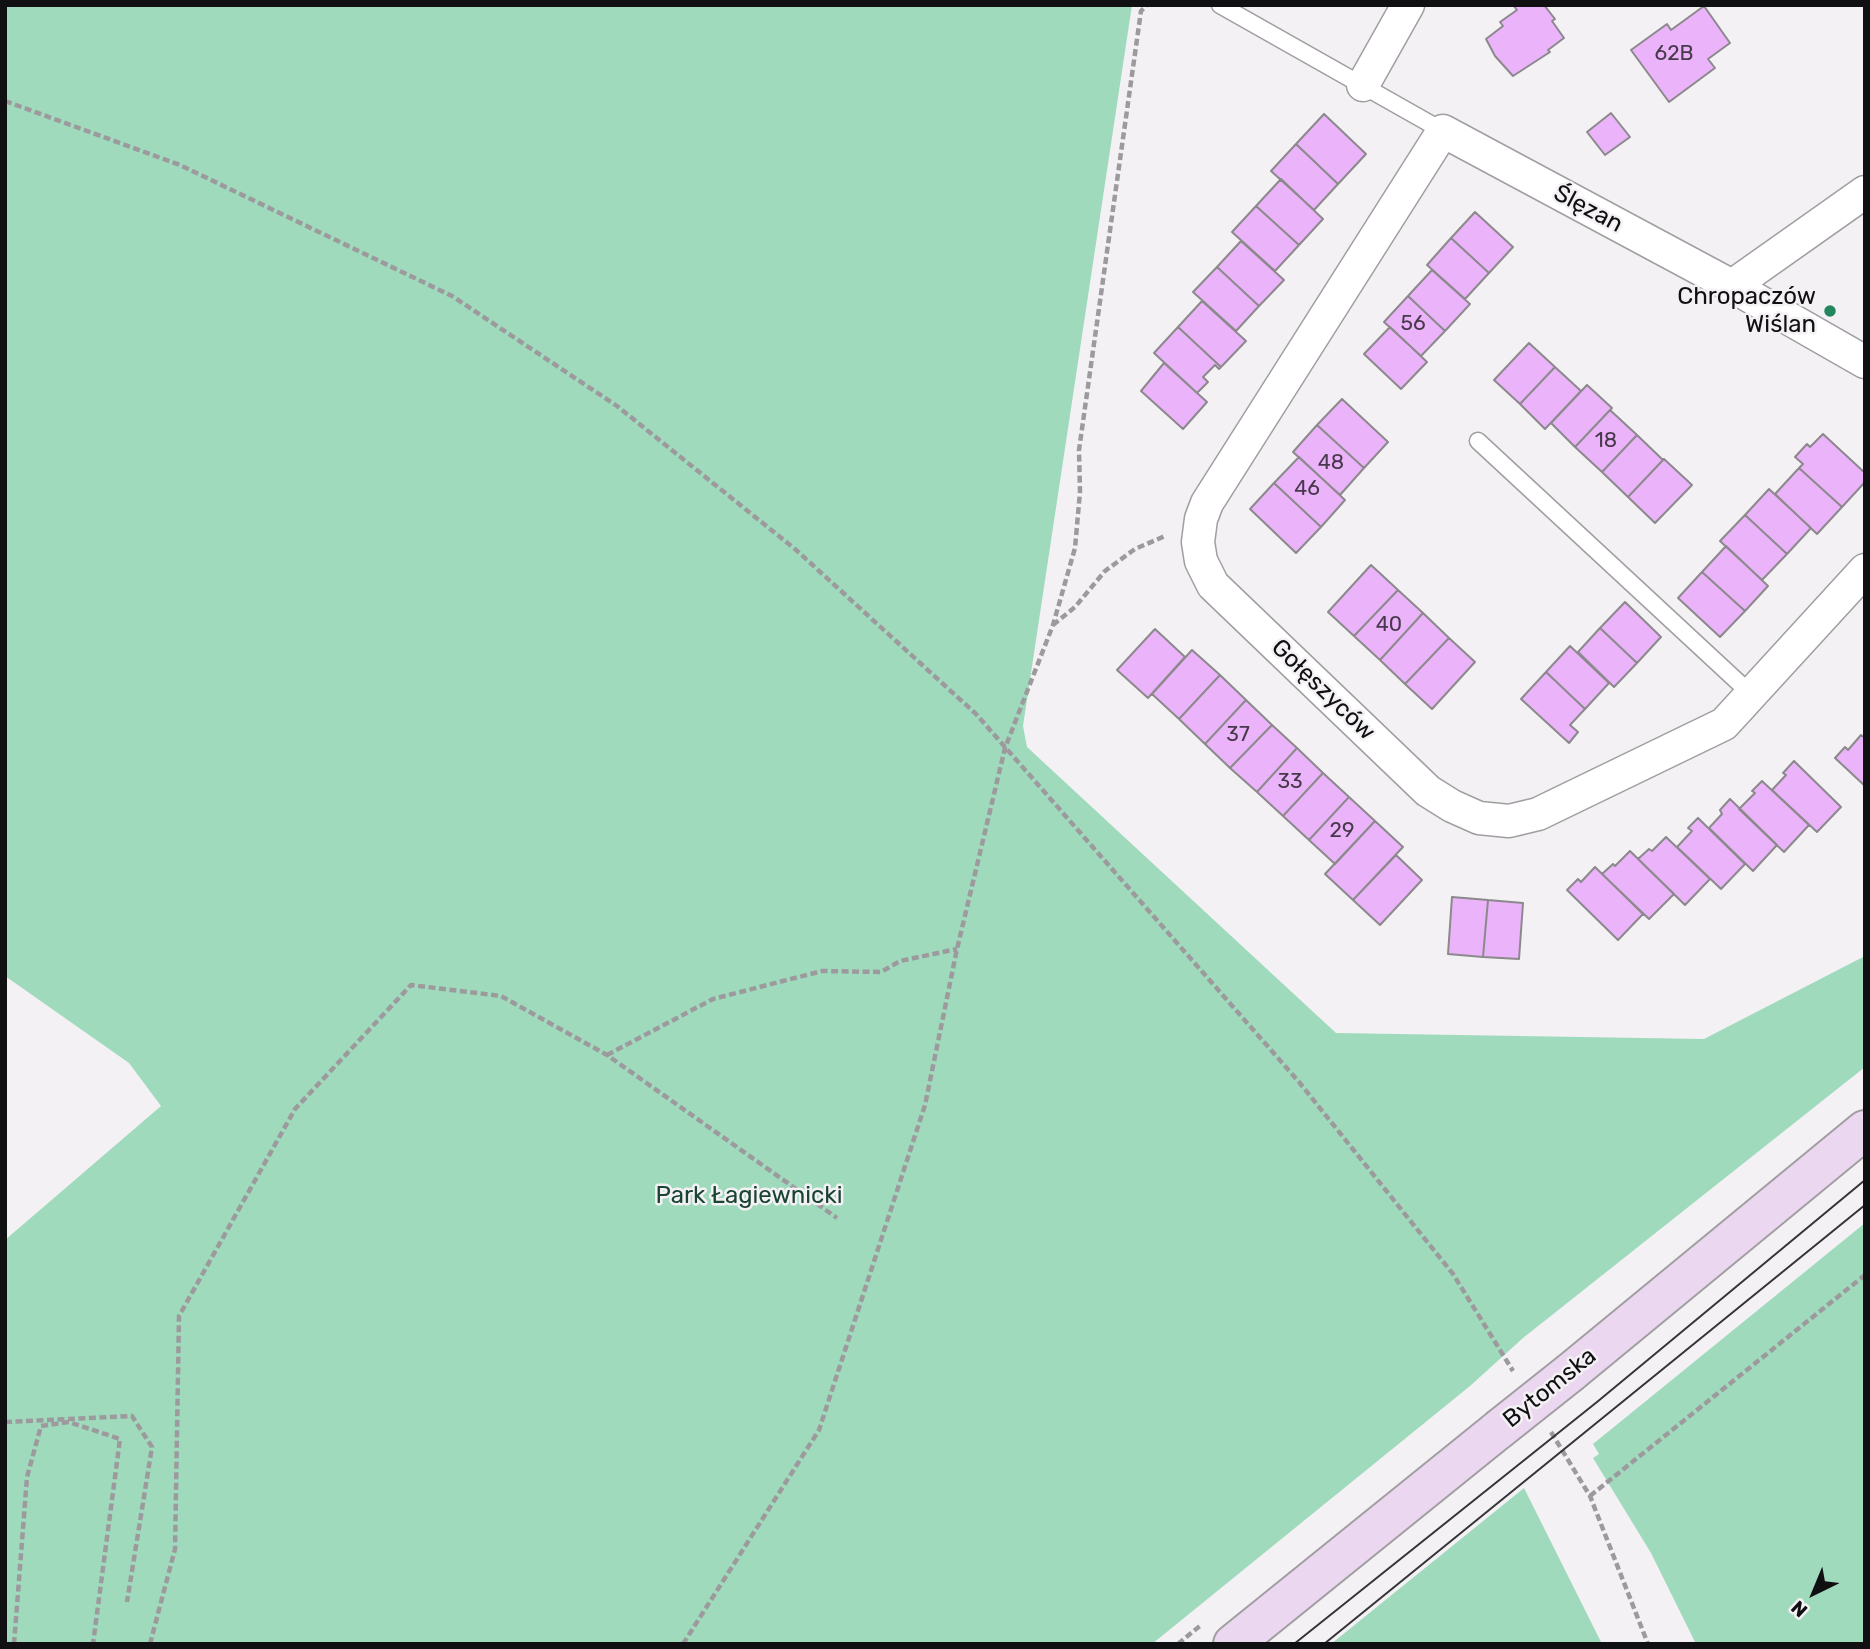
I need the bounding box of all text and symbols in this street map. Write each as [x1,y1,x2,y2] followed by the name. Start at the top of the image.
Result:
[1654,41,1694,67] house number: 62B
[1548,179,1628,239] street label: Ślęzan
[1677,283,1816,339] place label: Chropaczów Wiślan
[1822,303,1838,319] marker: Chropaczów Wiślan
[1400,311,1426,337] house number: 56
[1595,428,1617,454] house number: 18
[1318,450,1344,476] house number: 48
[1294,476,1320,502] house number: 46
[1376,612,1402,638] house number: 40
[1265,633,1381,747] street label: Gołęszyców
[1226,722,1250,748] house number: 37
[1277,769,1303,795] house number: 33
[1330,818,1354,844] house number: 29
[655,1182,843,1210] park label: Park Łagiewnicki
[1498,1342,1602,1434] street label: Bytomska
[1779,1558,1849,1628] north arrow
[1787,1596,1812,1622] text: N

